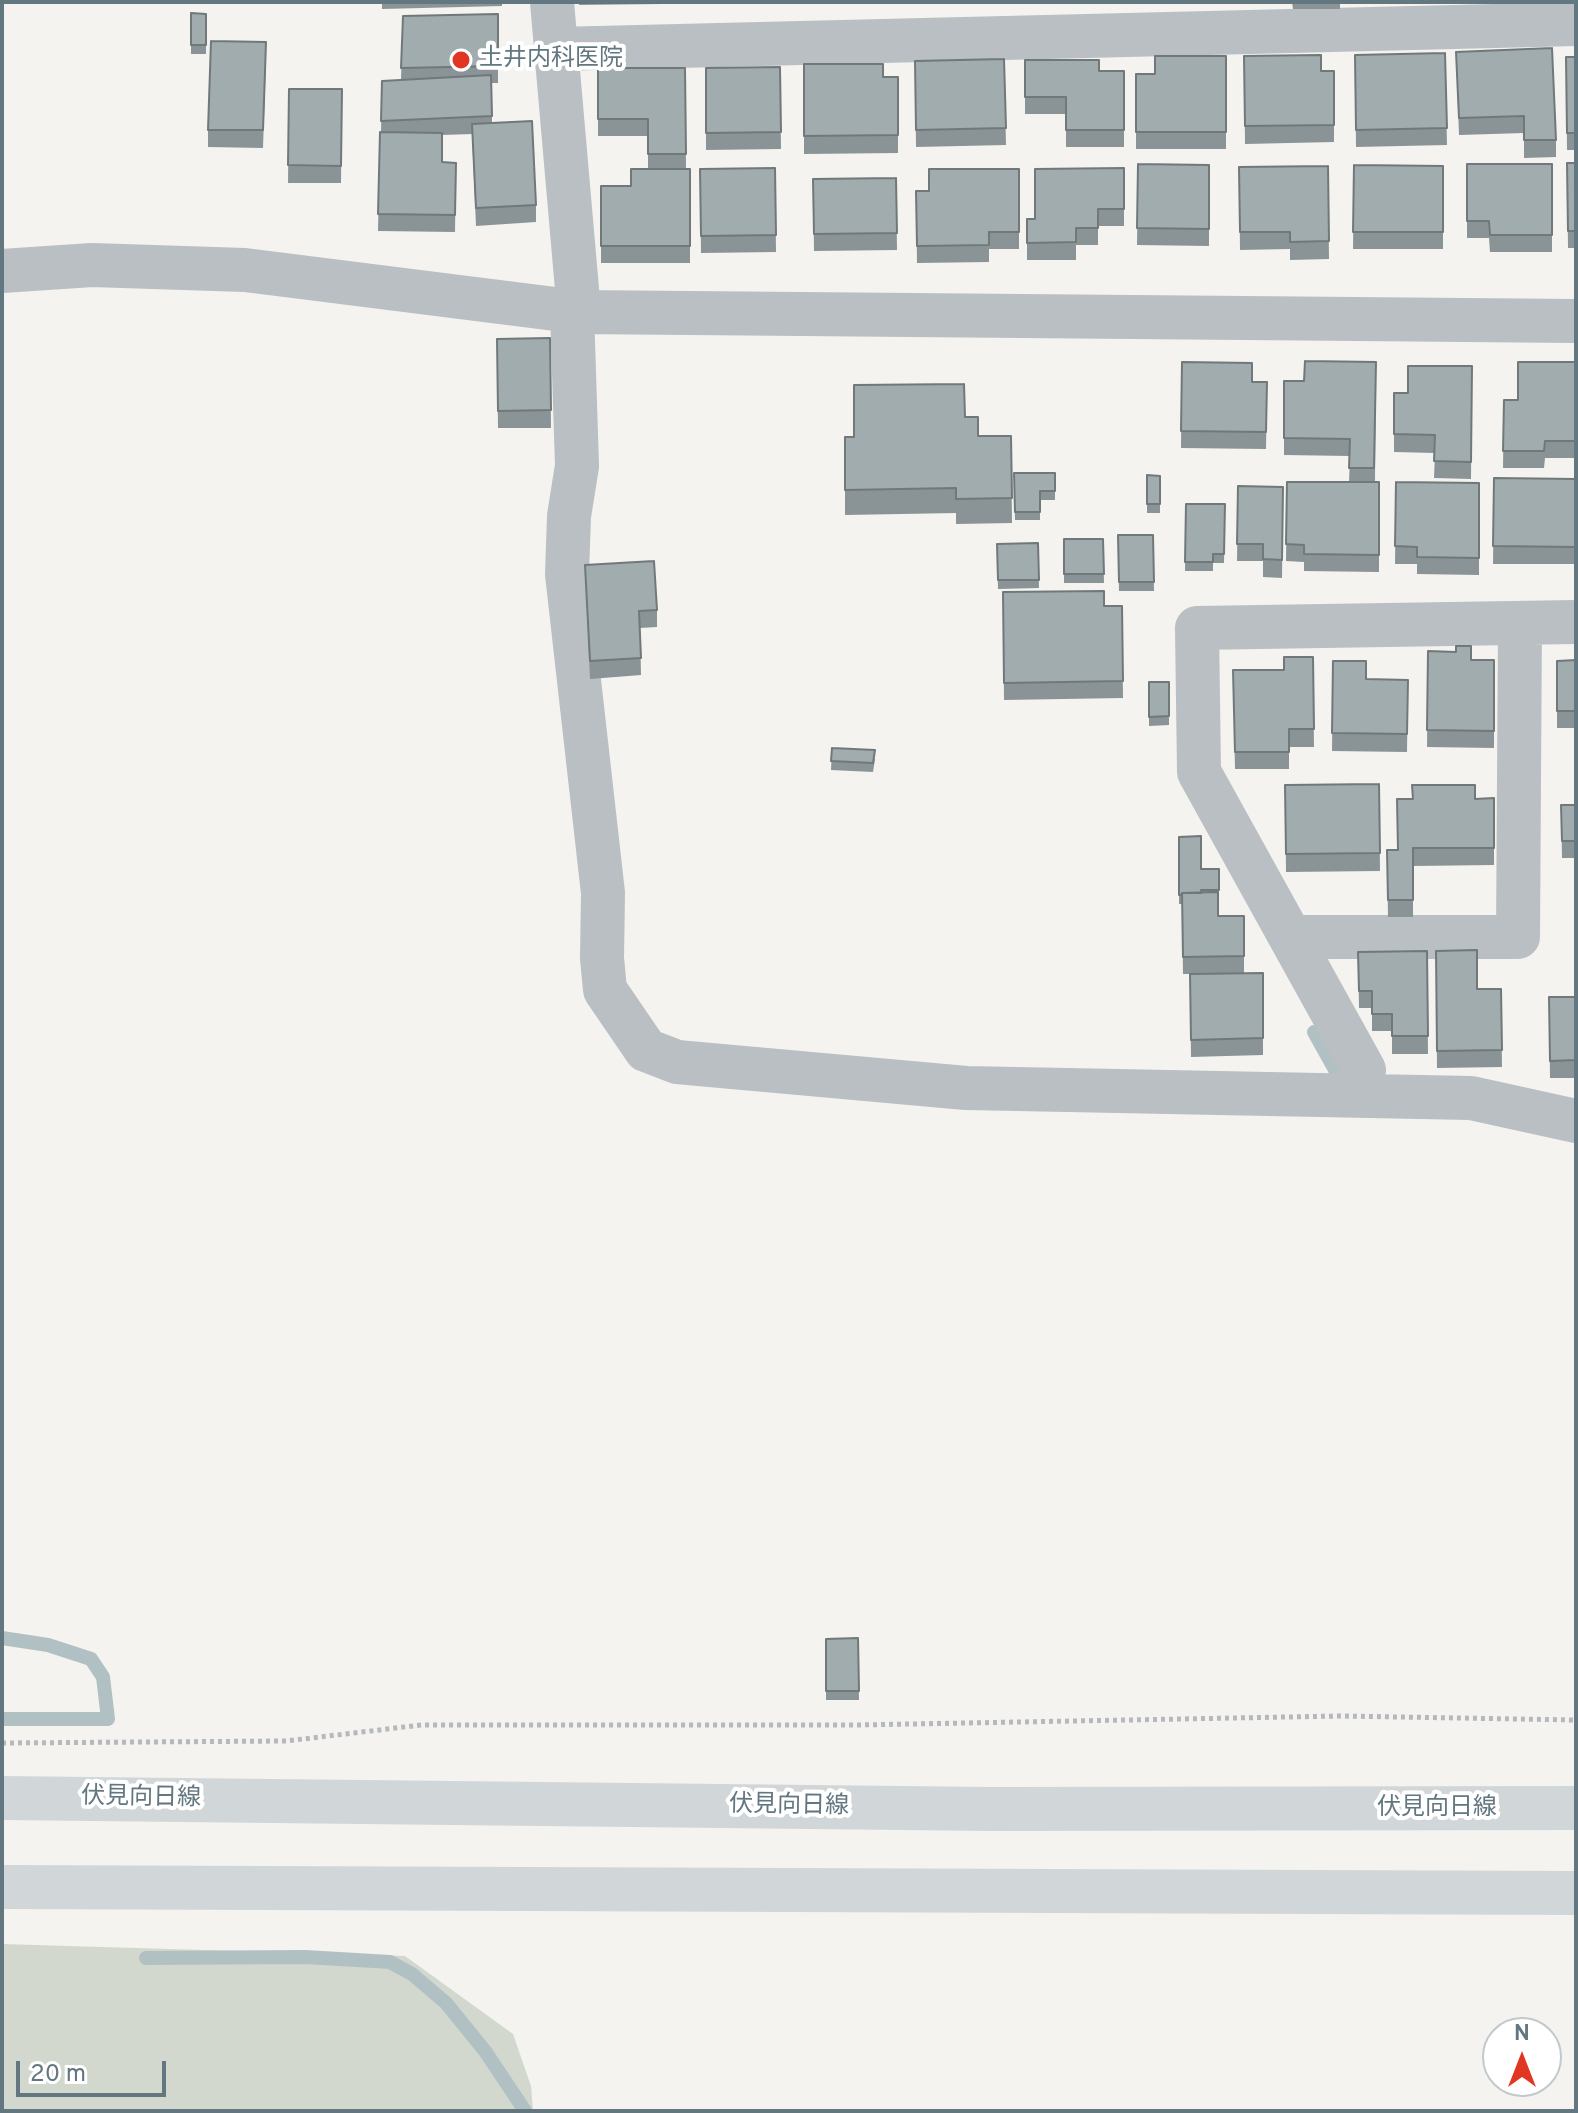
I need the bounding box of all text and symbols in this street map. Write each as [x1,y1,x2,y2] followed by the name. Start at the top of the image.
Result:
[479,46,623,74] place label: 土井内科医院
[450,49,472,71] marker: 土井内科医院
[81,1784,201,1814] street label: 伏見向日線
[729,1792,849,1822] street label: 伏見向日線
[1377,1795,1497,1823] street label: 伏見向日線
[1482,2017,1562,2097] north arrow
[1514,2021,1530,2048] text: N
[20,2045,170,2095] scale bar
[30,2060,86,2090] text: 20 m

